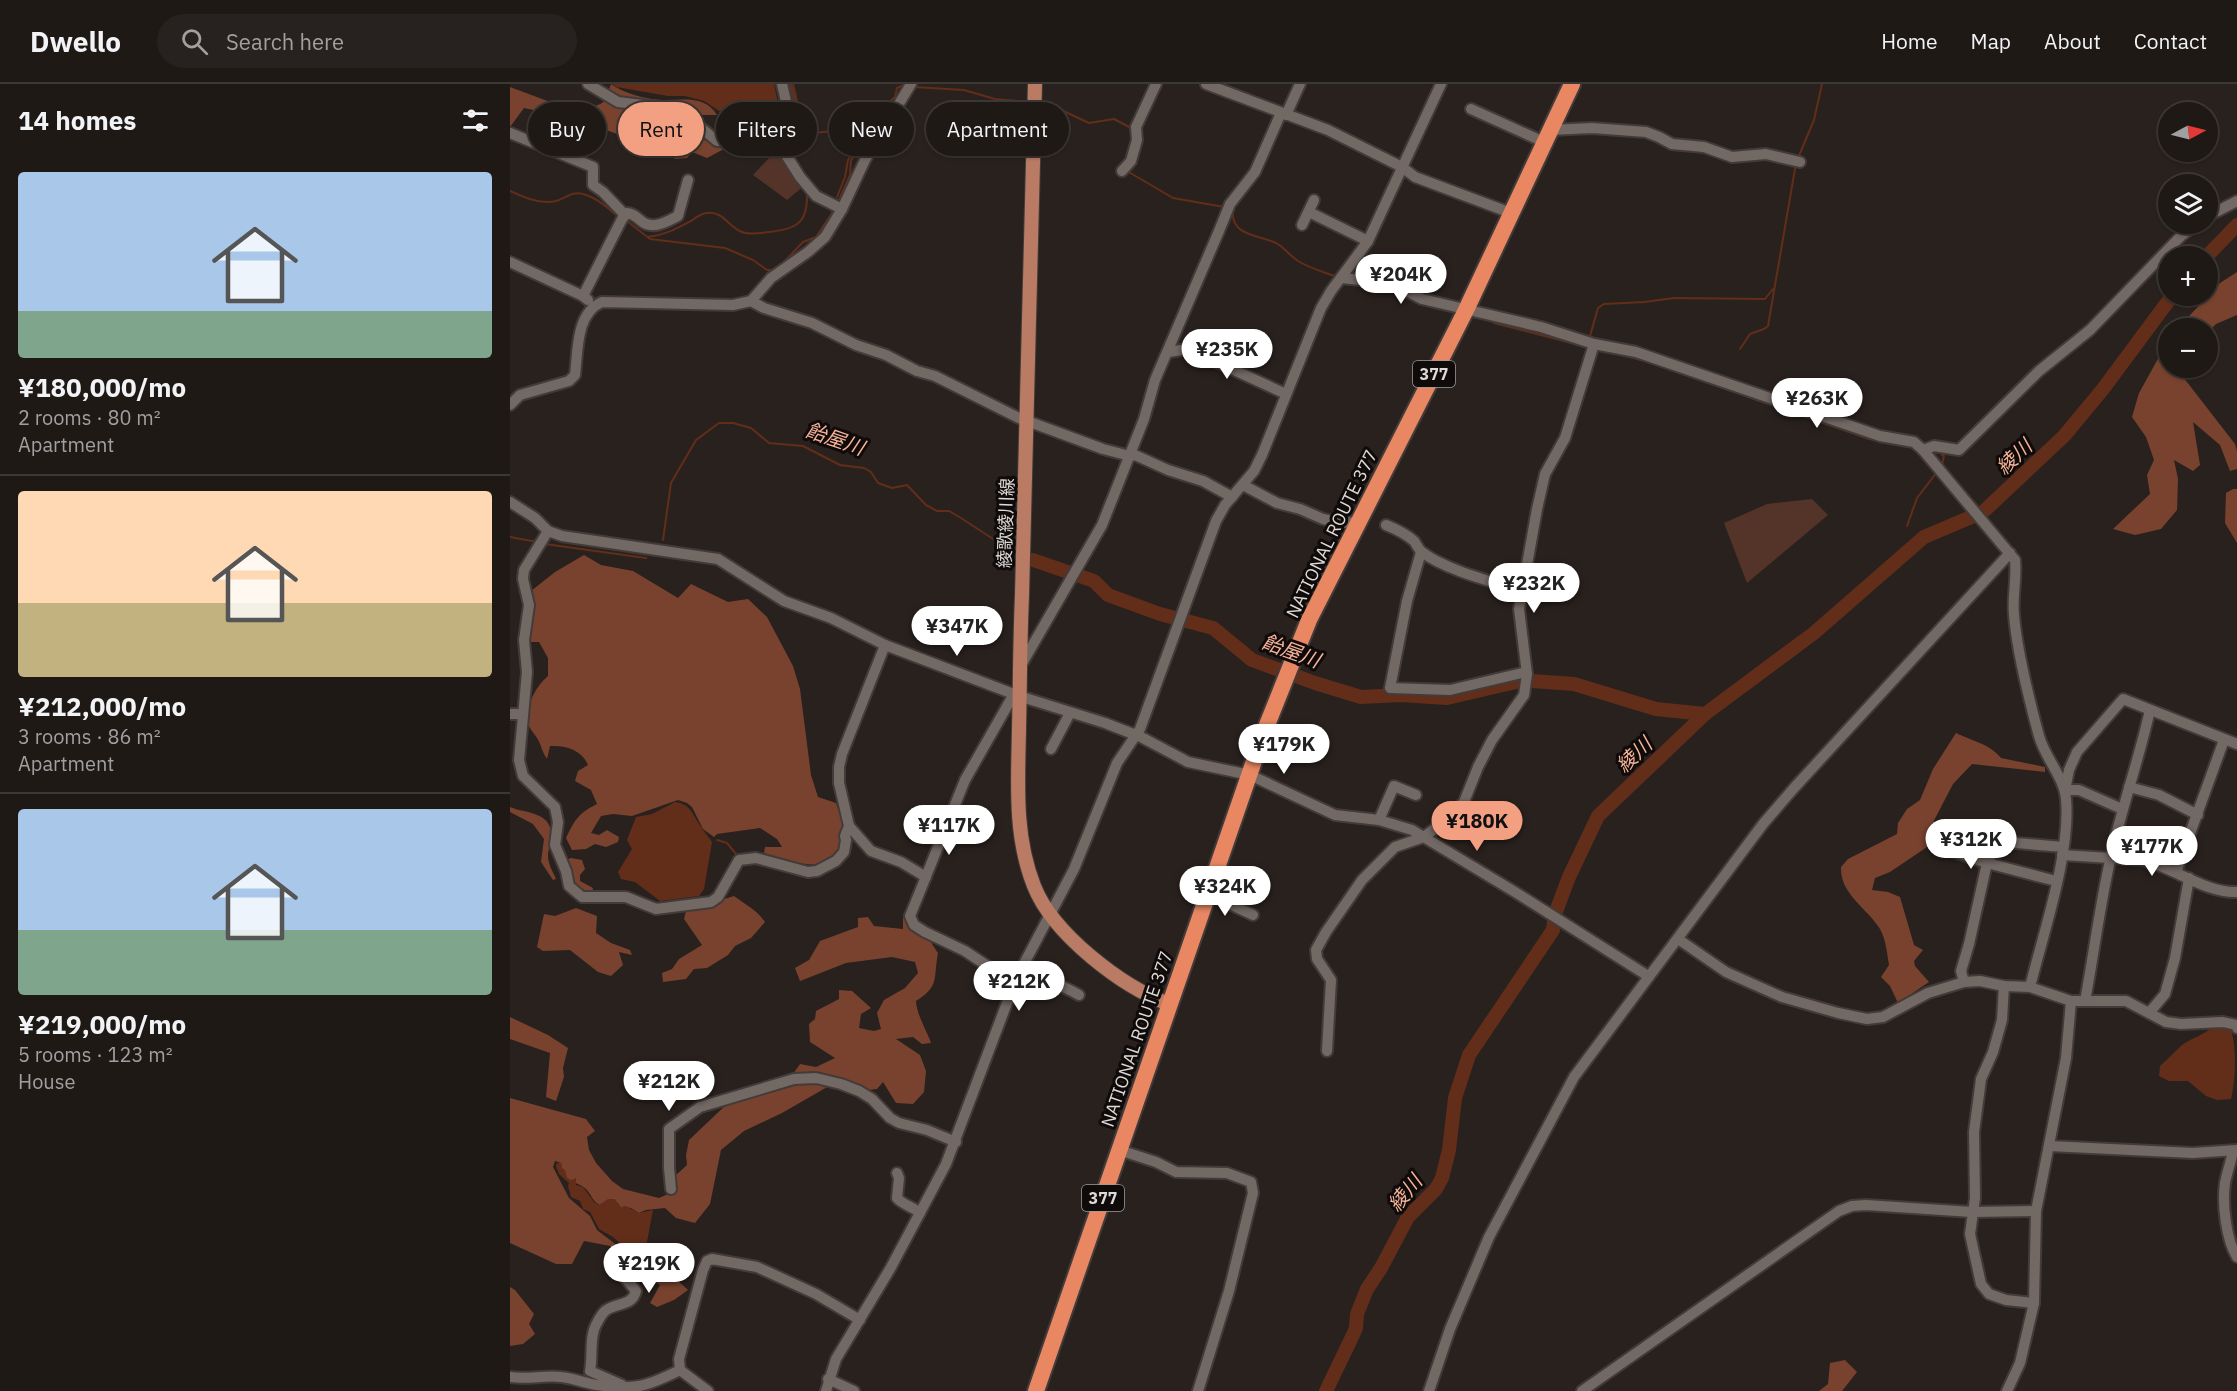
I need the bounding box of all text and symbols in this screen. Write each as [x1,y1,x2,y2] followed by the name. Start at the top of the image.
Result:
[157,14,577,68] search box
[30,23,121,60] text: Dwello
[178,25,211,58] icon: search
[226,27,344,56] text: Search here
[1881,27,1938,55] text: Home
[1971,27,2011,55] text: Map
[2044,27,2101,55] text: About
[2134,27,2207,55] text: Contact
[528,102,606,156] chip: Buy
[618,102,704,156] chip: Rent
[716,102,817,156] chip: Filters
[829,102,914,156] chip: New
[926,102,1069,156] chip: Apartment
[2158,102,2218,162] north arrow
[2158,102,2218,378] map controls
[18,103,136,137] text: 14 homes
[459,104,492,137] icon: filters
[2158,174,2218,234] button: layers
[201,211,309,319] icon: home
[2158,246,2218,306] button: +
[1359,254,1443,305] pin: ¥204K
[1370,260,1432,287] text: ¥204K
[2158,318,2218,378] button: −
[1185,329,1269,380] pin: ¥235K
[1196,335,1258,362] text: ¥235K
[1413,361,1455,387] road number: 377
[18,370,186,404] text: ¥180,000/mo
[1775,378,1859,429] pin: ¥263K
[1786,384,1848,411] text: ¥263K
[18,404,161,431] text: 2 rooms · 80 m²
[802,416,870,462] water label: 飴屋川
[18,431,114,458] text: Apartment
[1990,432,2039,480] water label: 綾川
[1281,446,1382,622] street label: NATIONAL ROUTE 377
[992,478,1019,568] street label: 綾歌綾川線
[201,530,309,638] icon: home
[1492,563,1576,614] pin: ¥232K
[1503,569,1565,596] text: ¥232K
[915,606,999,657] pin: ¥347K
[926,612,988,639] text: ¥347K
[1258,628,1326,674] water label: 飴屋川
[18,689,186,723] text: ¥212,000/mo
[18,723,161,750] text: 3 rooms · 86 m²
[1242,724,1326,775] pin: ¥179K
[1253,730,1315,757] text: ¥179K
[1610,730,1659,778] water label: 綾川
[18,750,114,777] text: Apartment
[1435,801,1519,852] pin: ¥180K
[907,805,991,856] pin: ¥117K
[1446,807,1508,834] text: ¥180K
[918,811,980,838] text: ¥117K
[1929,819,2013,870] pin: ¥312K
[1940,825,2002,852] text: ¥312K
[2110,826,2194,877] pin: ¥177K
[2121,832,2183,859] text: ¥177K
[201,848,309,956] icon: home
[1183,866,1267,917] pin: ¥324K
[1194,872,1256,899] text: ¥324K
[1096,948,1177,1130] street label: NATIONAL ROUTE 377
[977,961,1061,1012] pin: ¥212K
[988,967,1050,994] text: ¥212K
[18,1007,186,1041] text: ¥219,000/mo
[18,1041,173,1068] text: 5 rooms · 123 m²
[627,1061,711,1112] pin: ¥212K
[638,1067,700,1094] text: ¥212K
[18,1068,75,1095] text: House
[1382,1167,1429,1217] water label: 綾川
[1082,1185,1124,1211] road number: 377
[607,1243,691,1294] pin: ¥219K
[618,1249,680,1276] text: ¥219K

